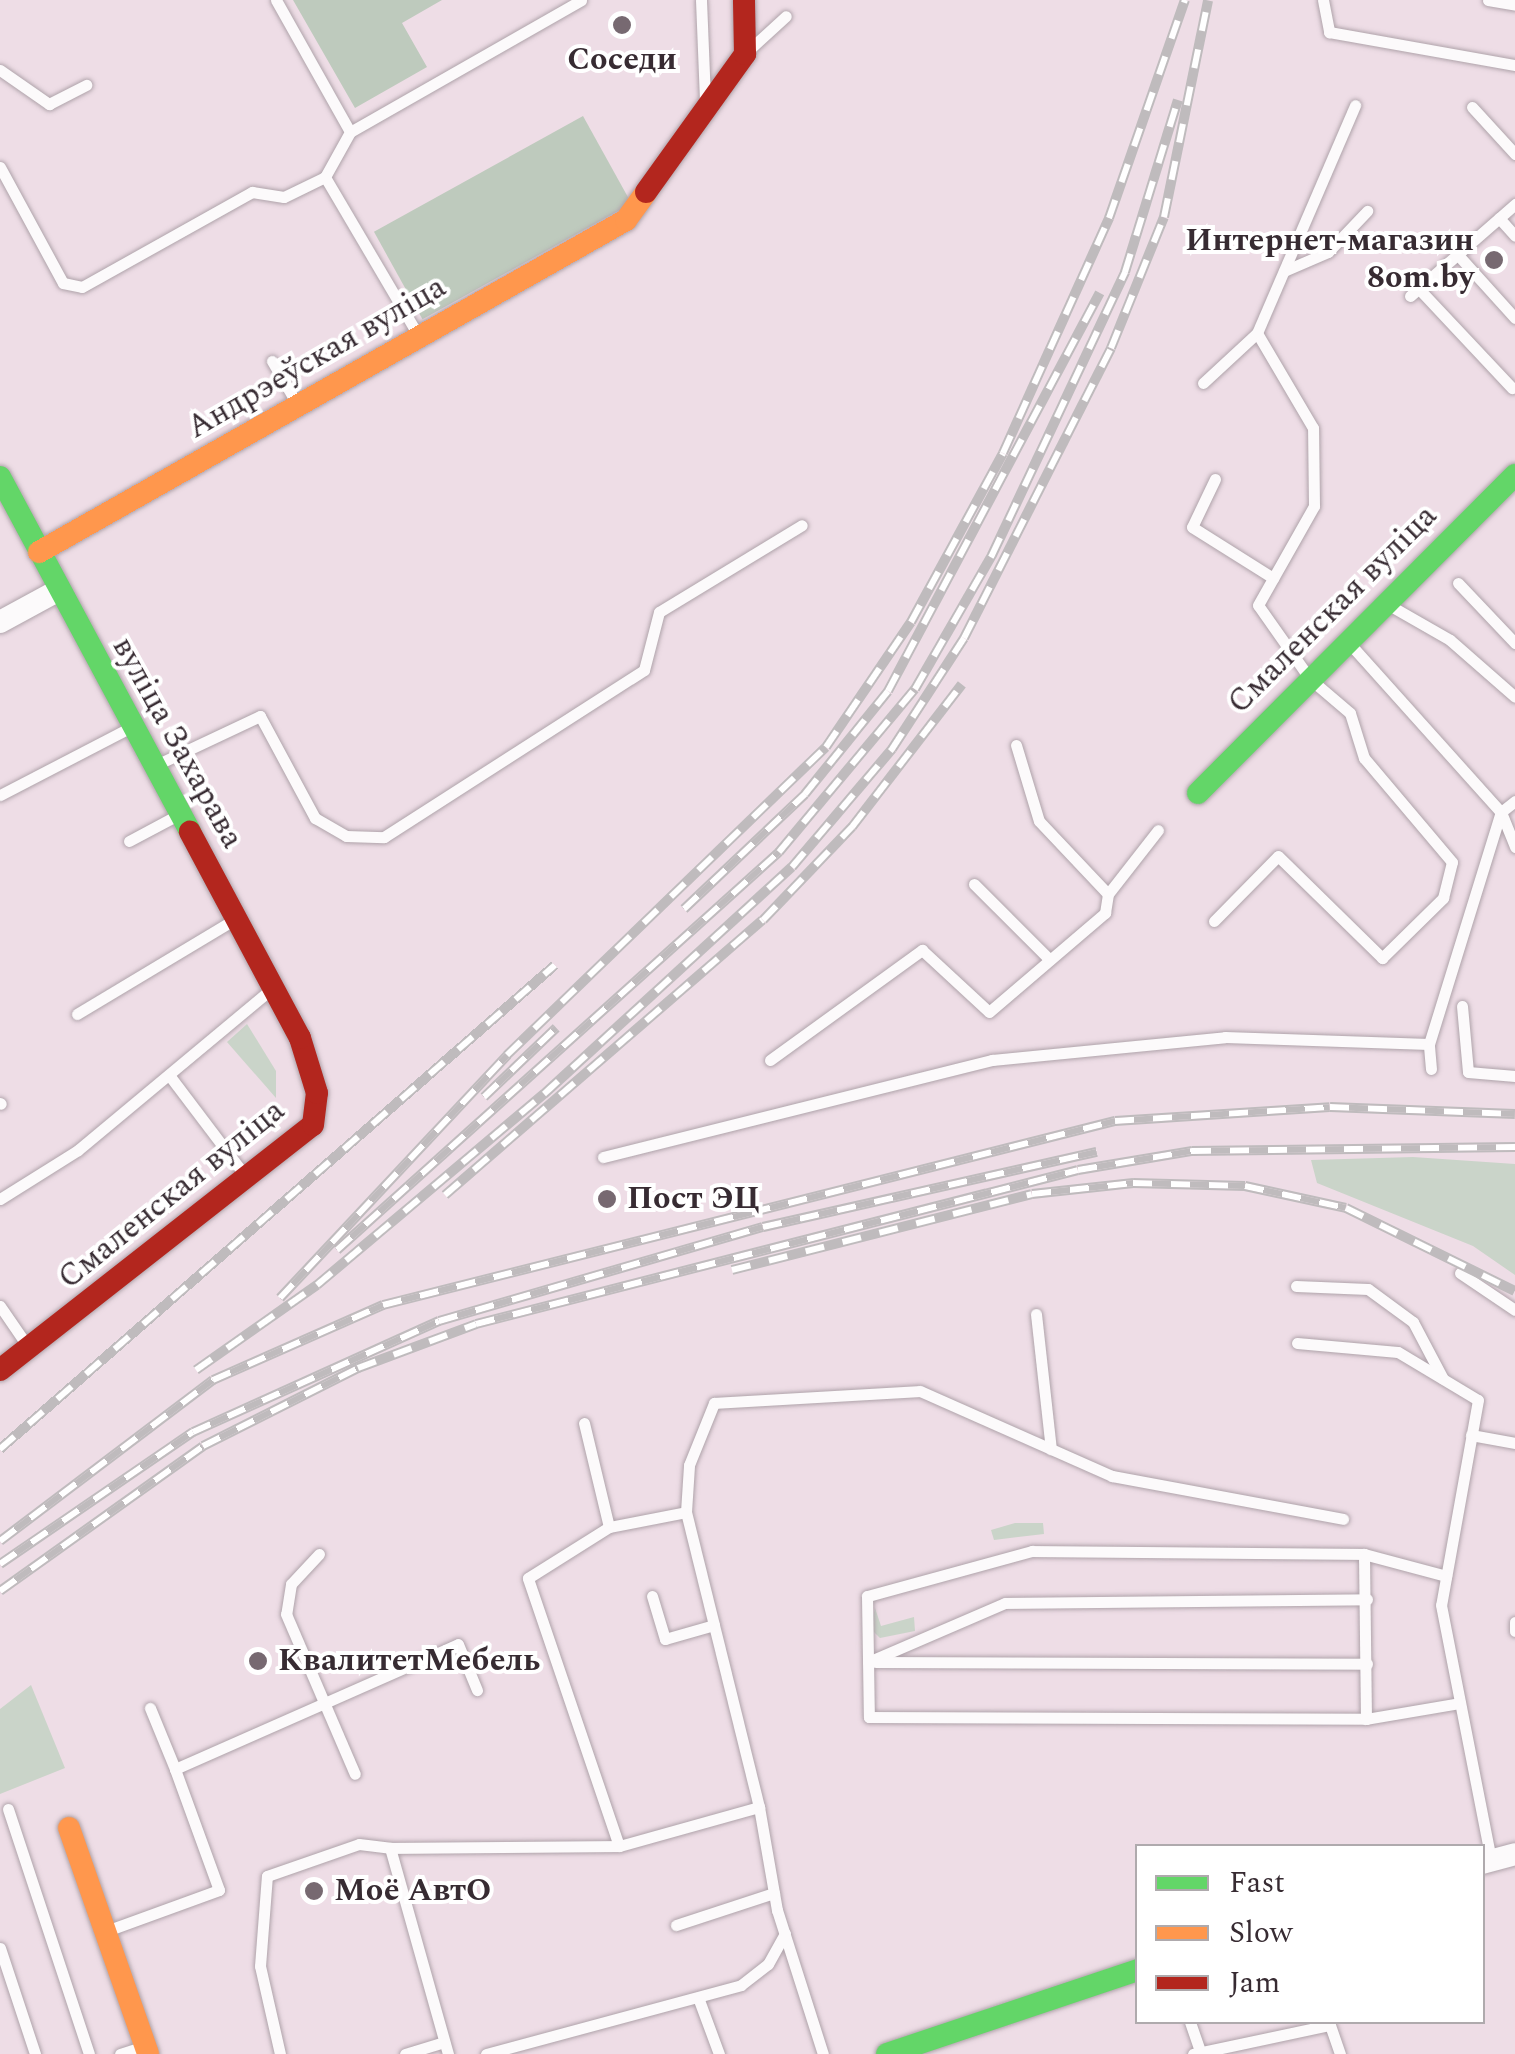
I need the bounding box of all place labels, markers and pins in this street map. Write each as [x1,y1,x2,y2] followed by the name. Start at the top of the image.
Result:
[611,14,633,36] marker: Соседи
[567,41,677,79] place label: Соседи
[1185,223,1474,298] place label: Интернет-магазин 8om.by
[1483,249,1505,271] marker: Интернет-магазин 8om.by
[627,1180,760,1218] place label: Пост ЭЦ
[596,1188,618,1210] marker: Пост ЭЦ
[278,1642,540,1680] place label: КвалитетМебель
[247,1650,269,1672] marker: КвалитетМебель
[334,1872,491,1910] place label: Моё АвтО
[303,1880,325,1902] marker: Моё АвтО

